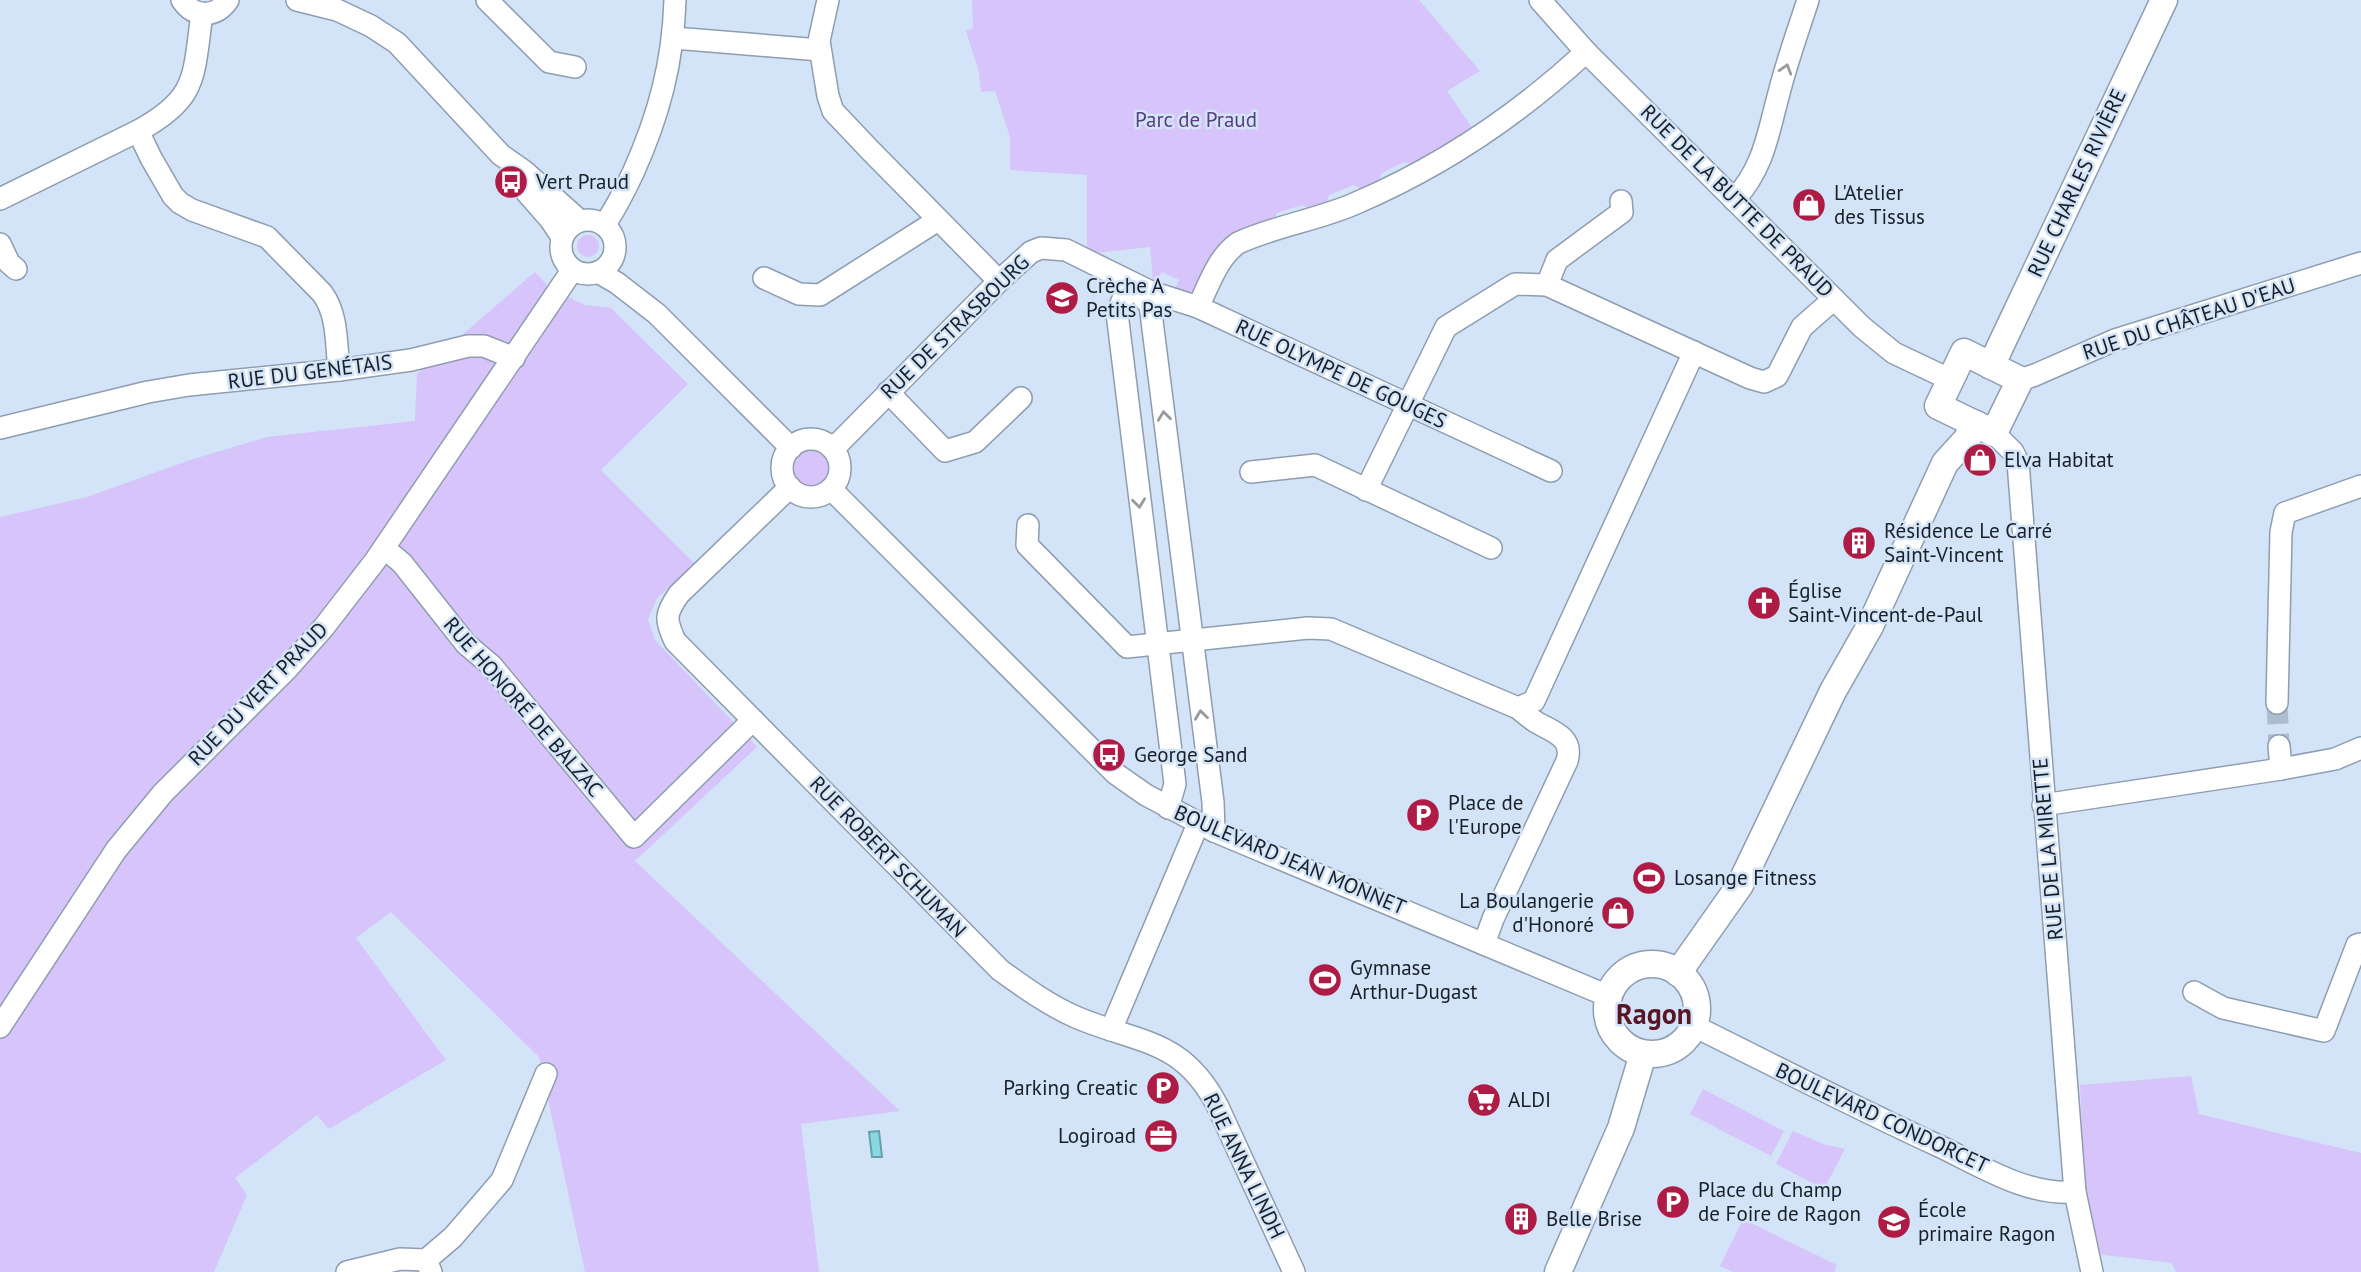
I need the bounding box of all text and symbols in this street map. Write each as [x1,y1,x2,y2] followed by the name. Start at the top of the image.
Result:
[1778,63,1793,75] one-way arrow
[2021,84,2132,281] street label: RUE CHARLES RIVIÈRE
[1635,98,1840,303] street label: RUE DE LA BUTTE DE PRAUD
[1135,106,1257,133] park label: Parc de Praud
[492,163,530,201] bus stop icon: Vert Praud
[535,168,629,195] place label: Vert Praud
[1834,179,1925,230] place label: L'Atelier des Tissus
[1790,186,1828,224] shop icon: L'Atelier des Tissus
[875,249,1035,405] street label: RUE DE STRASBOURG
[2079,271,2299,366] street label: RUE DU CHÂTEAU D'EAU
[1086,272,1172,323] place label: Crèche A Petits Pas
[1043,279,1081,317] school or university icon: Crèche A Petits Pas
[1231,313,1451,434] street label: RUE OLYMPE DE GOUGES
[226,348,394,395] street label: RUE DU GENÉTAIS
[1156,410,1171,422] one-way arrow
[1961,441,1999,479] shop icon: Elva Habitat
[2004,446,2114,473] place label: Elva Habitat
[1132,497,1147,509] one-way arrow
[1884,517,2052,568] place label: Résidence Le Carré Saint-Vincent
[1840,524,1878,562] building icon: Résidence Le Carré Saint-Vincent
[1788,577,1983,628] place label: Église Saint-Vincent-de-Paul
[1745,584,1783,622] church icon: Église Saint-Vincent-de-Paul
[438,611,609,802] street label: RUE HONORÉ DE BALZAC
[182,616,333,771] street label: RUE DU VERT PRAUD
[1194,709,1209,720] one-way arrow
[1090,736,1128,774] bus stop icon: George Sand
[1134,741,1248,768] place label: George Sand
[2026,757,2069,941] street label: RUE DE LA MIRETTE
[804,770,972,943] street label: RUE ROBERT SCHUMAN
[1448,789,1524,840] place label: Place de l'Europe
[1404,796,1442,834] parking icon: Place de l'Europe
[1170,798,1410,921] street label: BOULEVARD JEAN MONNET
[1630,859,1668,897] sports icon: Losange Fitness
[1674,864,1817,891] place label: Losange Fitness
[1459,887,1594,938] place label: La Boulangerie d'Honoré
[1599,894,1637,932] shop icon: La Boulangerie d'Honoré
[1350,954,1477,1005] place label: Gymnase Arthur-Dugast
[1306,961,1344,999] sports icon: Gymnase Arthur-Dugast
[1616,995,1692,1032] district label: Ragon
[1771,1056,1993,1179] street label: BOULEVARD CONDORCET
[1144,1069,1182,1107] parking icon: Parking Creatic
[1003,1074,1138,1101] place label: Parking Creatic
[1465,1081,1503,1119] supermarket icon: ALDI
[1508,1086,1551,1113] place label: ALDI
[1197,1088,1291,1243] street label: RUE ANNA LINDH
[1142,1117,1180,1155] office icon: Logiroad
[1058,1122,1136,1149] place label: Logiroad
[1698,1176,1861,1227] place label: Place du Champ de Foire de Ragon
[1654,1183,1692,1221] parking icon: Place du Champ de Foire de Ragon
[1918,1196,2055,1247] place label: École primaire Ragon
[1502,1200,1540,1238] building icon: Belle Brise
[1875,1203,1913,1241] school or university icon: École primaire Ragon
[1546,1205,1642,1232] place label: Belle Brise

